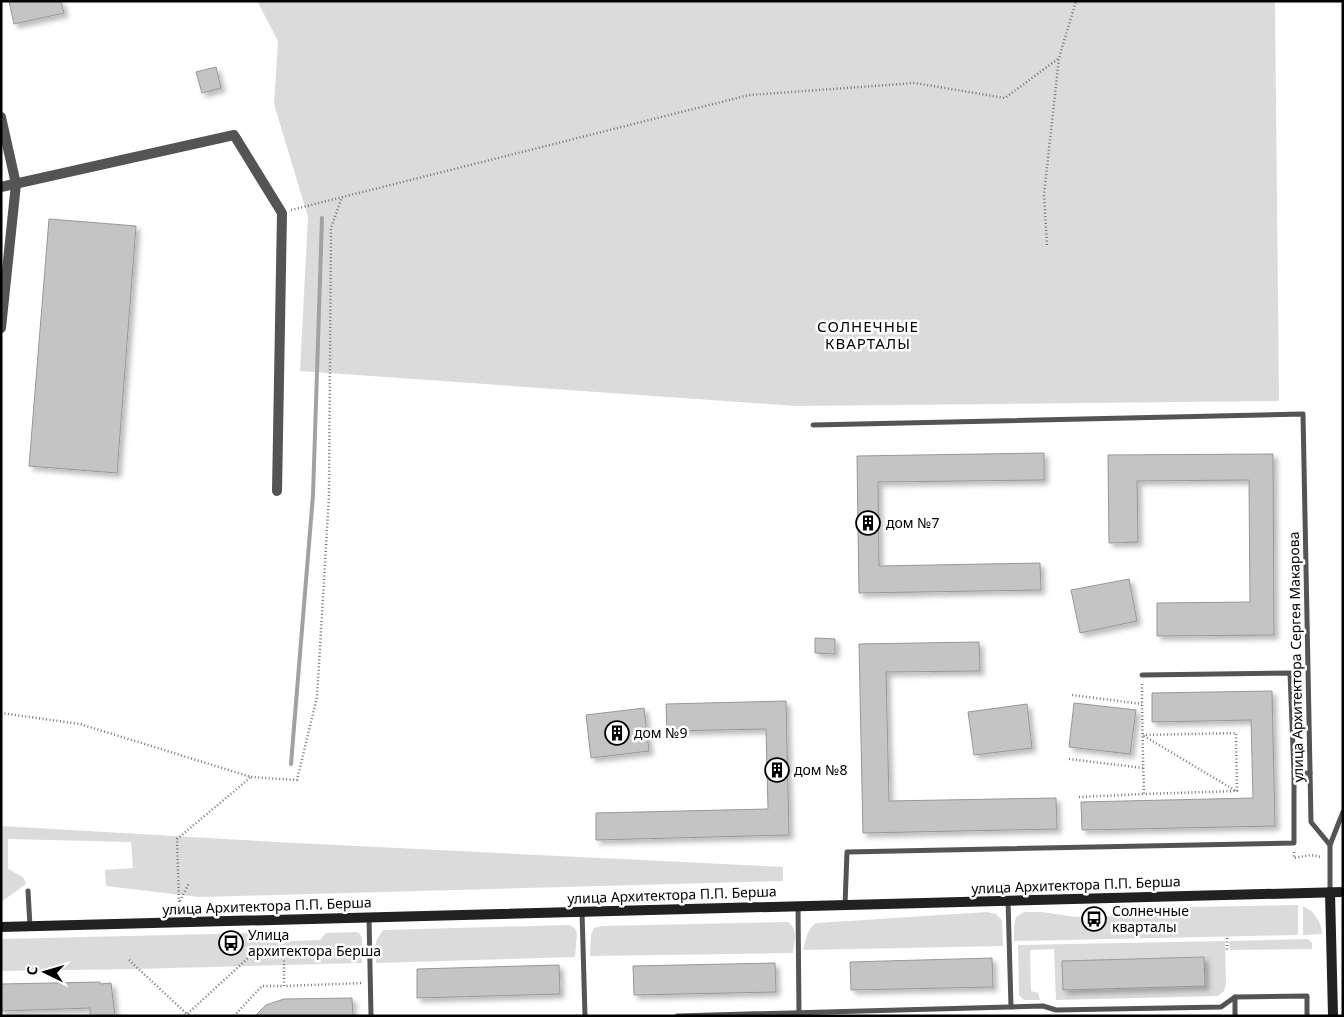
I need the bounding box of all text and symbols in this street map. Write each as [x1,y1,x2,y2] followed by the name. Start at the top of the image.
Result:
[817,316,919,353] district label: СОЛНЕЧНЫЕ КВАРТАЛЫ
[855,510,881,536] building icon: дом №7
[886,513,940,532] place label: дом №7
[1284,531,1307,783] street label: улица Архитектора Сергея Макарова
[604,720,630,746] building icon: дом №9
[634,723,688,742] place label: дом №9
[764,757,790,783] building icon: дом №8
[794,760,848,779] place label: дом №8
[971,871,1181,898] street label: улица Архитектора П.П. Берша
[567,881,777,908] street label: улица Архитектора П.П. Берша
[162,892,372,919] street label: улица Архитектора П.П. Берша
[1112,901,1189,936] place label: Солнечные кварталы
[1081,906,1107,932] bus stop icon: Солнечные кварталы
[248,925,381,960] place label: Улица архитектора Берша
[218,930,244,956] bus stop icon: Улица архитектора Берша
[20,947,70,997] north arrow
[22,965,41,976] text: С

